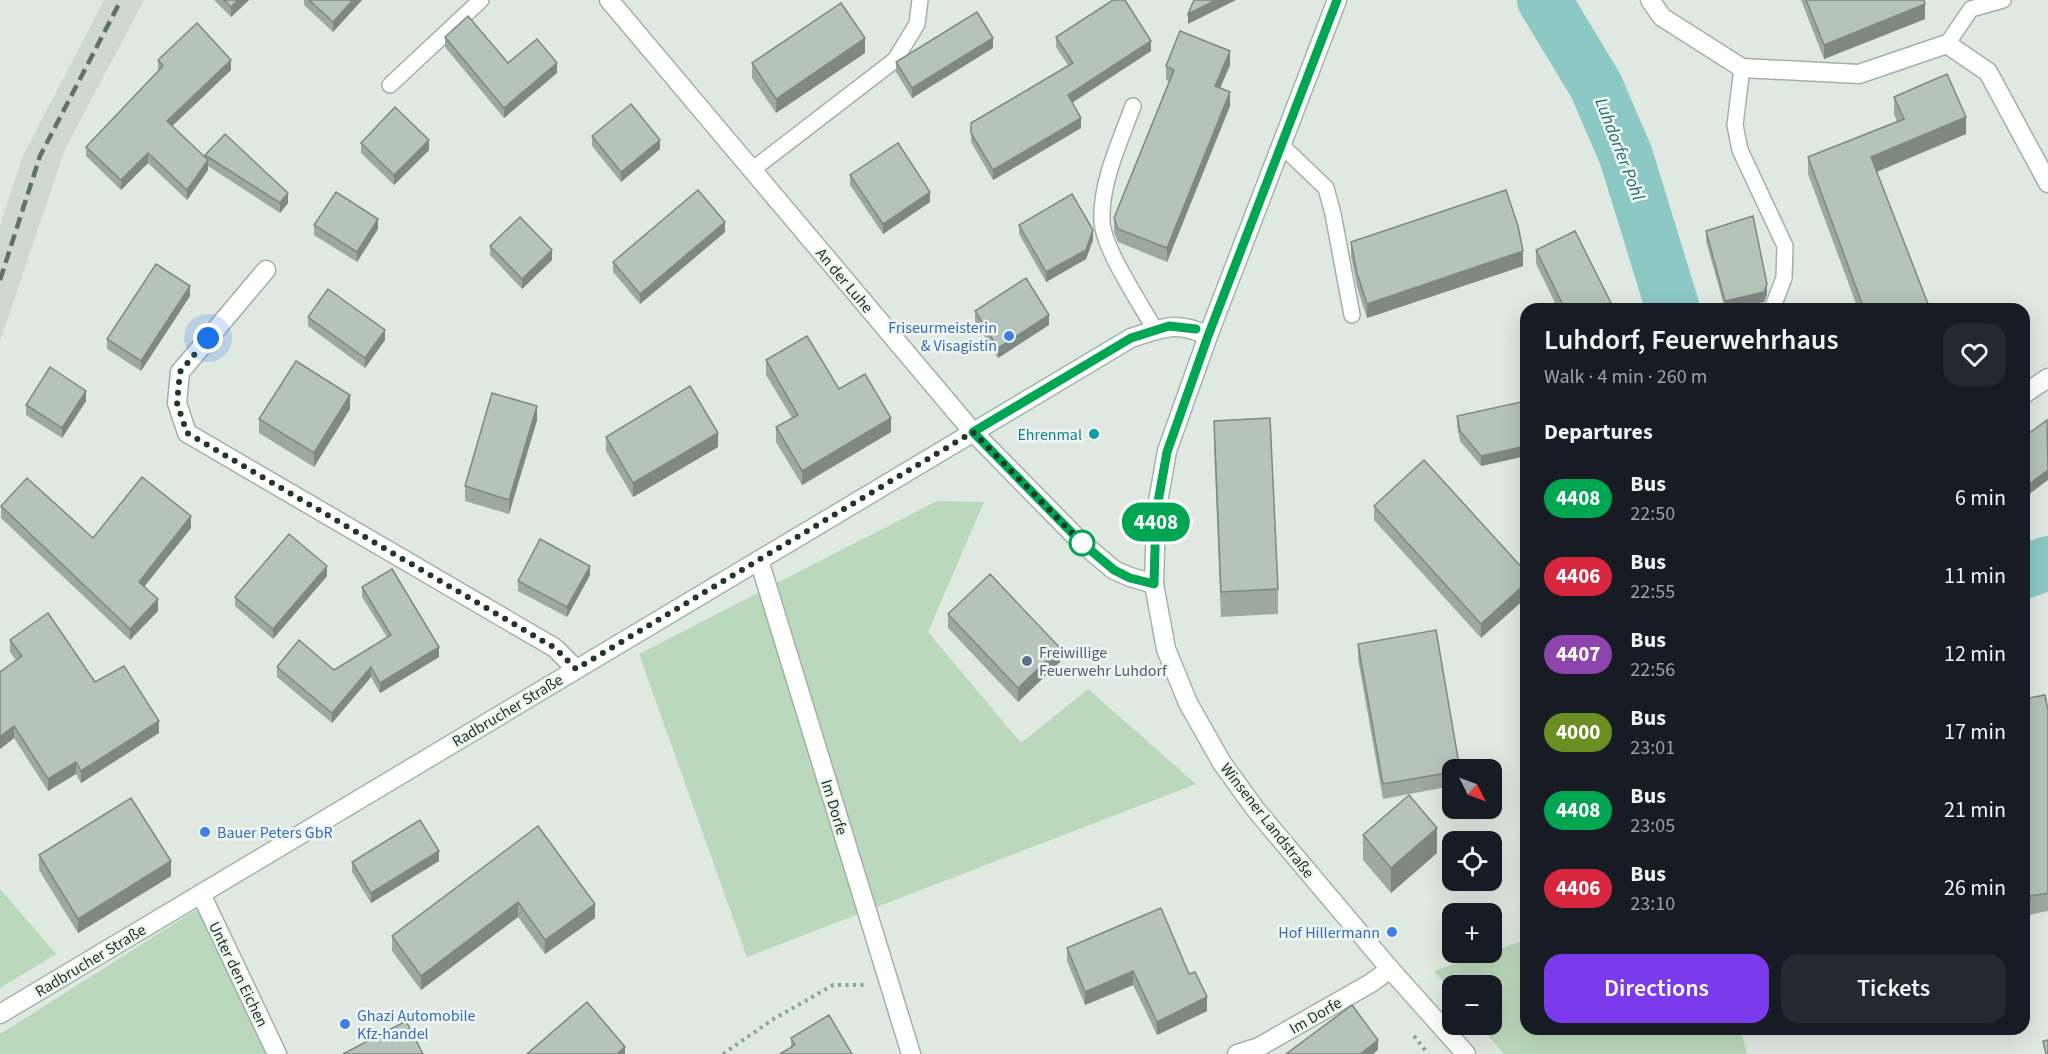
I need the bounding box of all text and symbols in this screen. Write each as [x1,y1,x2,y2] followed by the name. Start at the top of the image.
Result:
[1589,94,1651,205] water label: Luhdorfer Pohl
[810,243,878,318] street label: An der Luhe
[888,317,997,357] place label: Friseurmeisterin & Visagistin
[1544,320,1838,360] text: Luhdorf, Feuerwehrhaus
[193,323,223,353] your location
[1943,323,2006,386] button: heart
[1002,329,1016,343] marker: Friseurmeisterin & Visagistin
[1544,363,1707,391] text: Walk · 4 min · 260 m
[1544,416,1653,448] text: Departures
[1017,424,1082,446] place label: Ehrenmal
[1087,427,1101,441] marker: Ehrenmal
[1630,468,1666,500] text: Bus
[1955,482,2006,514] text: 6 min
[1556,483,1600,513] text: 4408
[1630,500,1675,528] text: 22:50
[1114,502,1198,542] line badge: 4408
[1134,507,1178,537] text: 4408
[1069,530,1095,556] unlabelled marker
[1630,546,1666,578] text: Bus
[1944,560,2006,592] text: 11 min
[1556,561,1600,591] text: 4406
[1630,578,1675,606] text: 22:55
[1630,624,1666,656] text: Bus
[1944,638,2006,670] text: 12 min
[1556,639,1600,669] text: 4407
[1039,642,1168,682] place label: Freiwillige Feuerwehr Luhdorf
[1020,654,1034,668] marker: Freiwillige Feuerwehr Luhdorf
[1630,656,1675,684] text: 22:56
[448,669,567,753] street label: Radbrucher Straße
[1630,702,1666,734] text: Bus
[1944,716,2006,748] text: 17 min
[1556,717,1600,747] text: 4000
[1630,734,1675,762] text: 23:01
[1215,758,1319,883] street label: Winsener Landstraße
[1442,759,1502,819] north arrow
[1442,759,1502,1035] map controls
[815,777,853,838] street label: Im Dorfe
[1630,780,1666,812] text: Bus
[1944,794,2006,826] text: 21 min
[1556,795,1600,825] text: 4408
[1630,812,1675,840] text: 23:05
[217,822,333,844] place label: Bauer Peters GbR
[198,825,212,839] marker: Bauer Peters GbR
[1442,831,1502,891] button: locate
[1630,858,1666,890] text: Bus
[1944,872,2006,904] text: 26 min
[1556,873,1600,903] text: 4406
[1630,890,1675,918] text: 23:10
[1442,903,1502,963] button: +
[203,918,273,1031] street label: Unter den Eichen
[31,919,150,1003] street label: Radbrucher Straße
[1278,922,1380,944] place label: Hof Hillermann
[1385,925,1399,939] marker: Hof Hillermann
[1544,954,1769,1023] button: Directions
[1781,954,2006,1023] button: Tickets
[1442,975,1502,1035] button: −
[1285,992,1346,1040] street label: Im Dorfe
[357,1005,476,1045] place label: Ghazi Automobile Kfz-handel
[338,1017,352,1031] marker: Ghazi Automobile Kfz-handel

